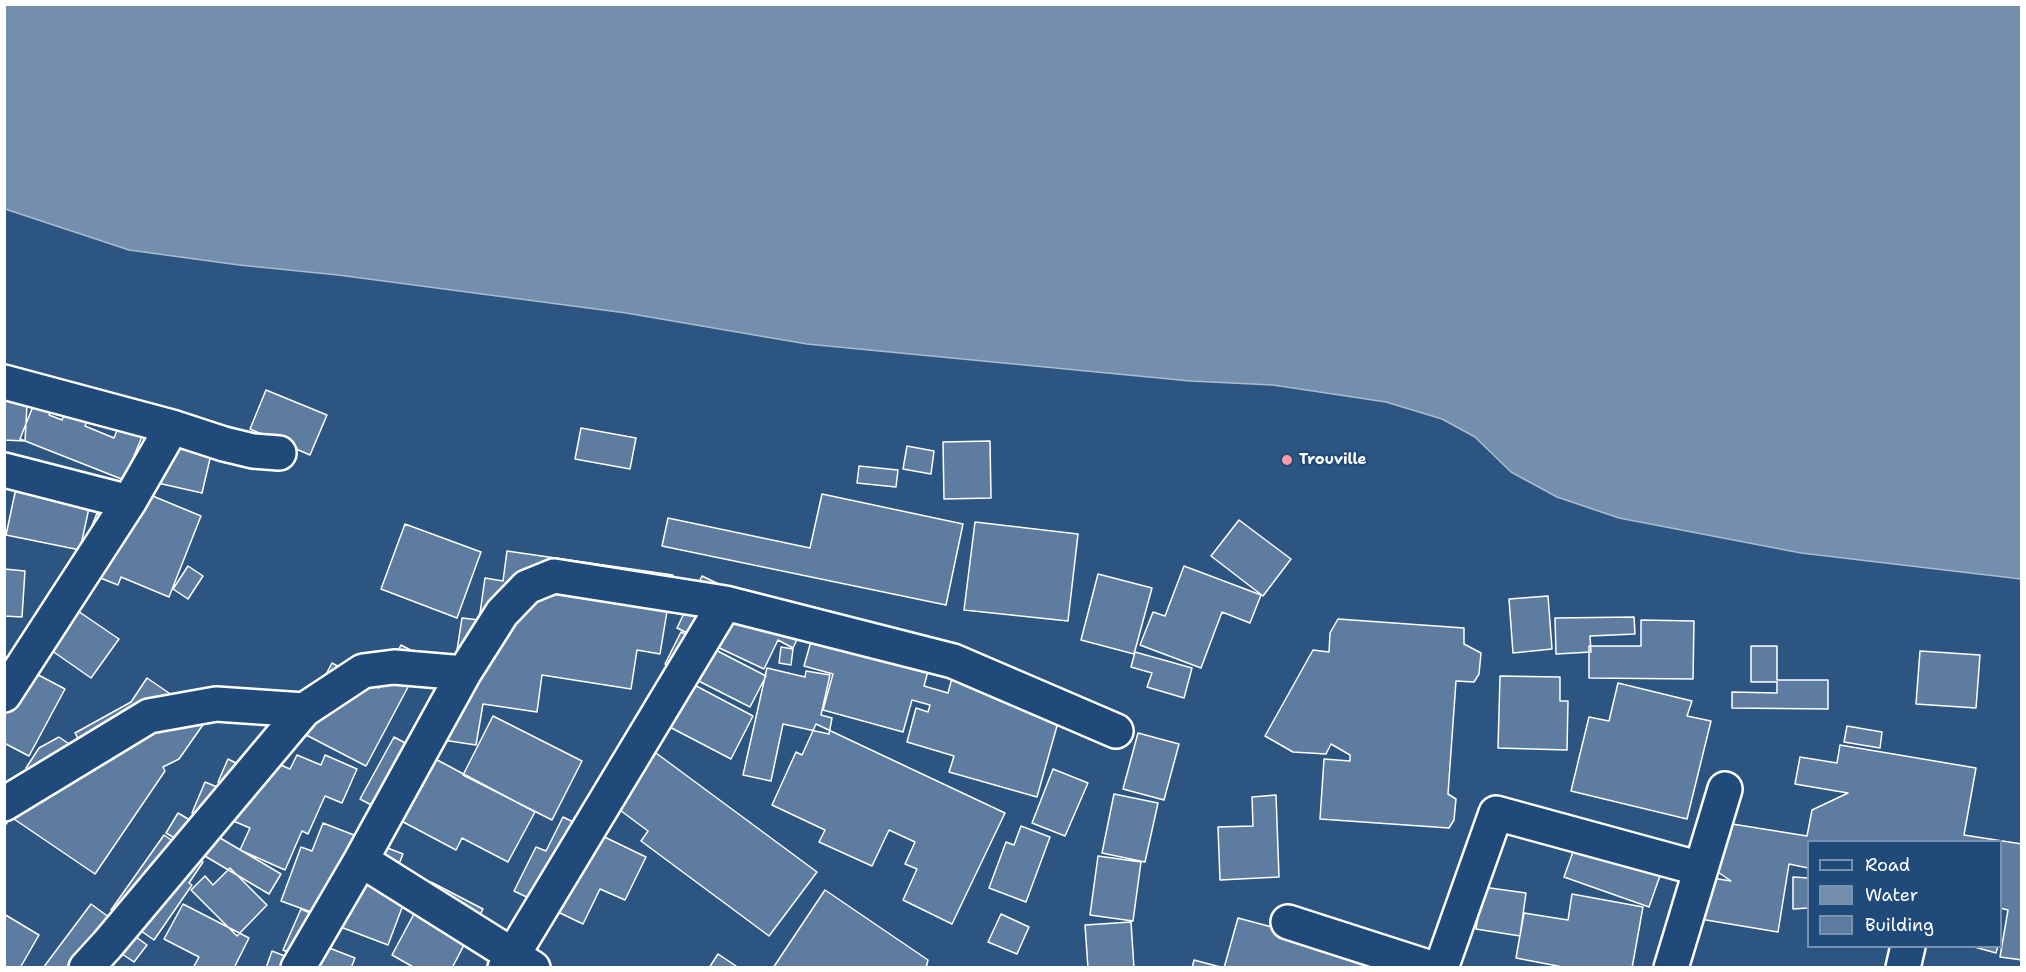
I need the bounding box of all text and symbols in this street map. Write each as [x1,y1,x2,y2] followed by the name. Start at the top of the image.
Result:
[1299,451,1367,469] place label: Trouville
[1280,453,1294,467] marker: Trouville
[1807,840,2002,948] legend
[1865,853,1910,877] text: Road
[1865,883,1918,907] text: Water
[1865,913,1934,937] text: Building

